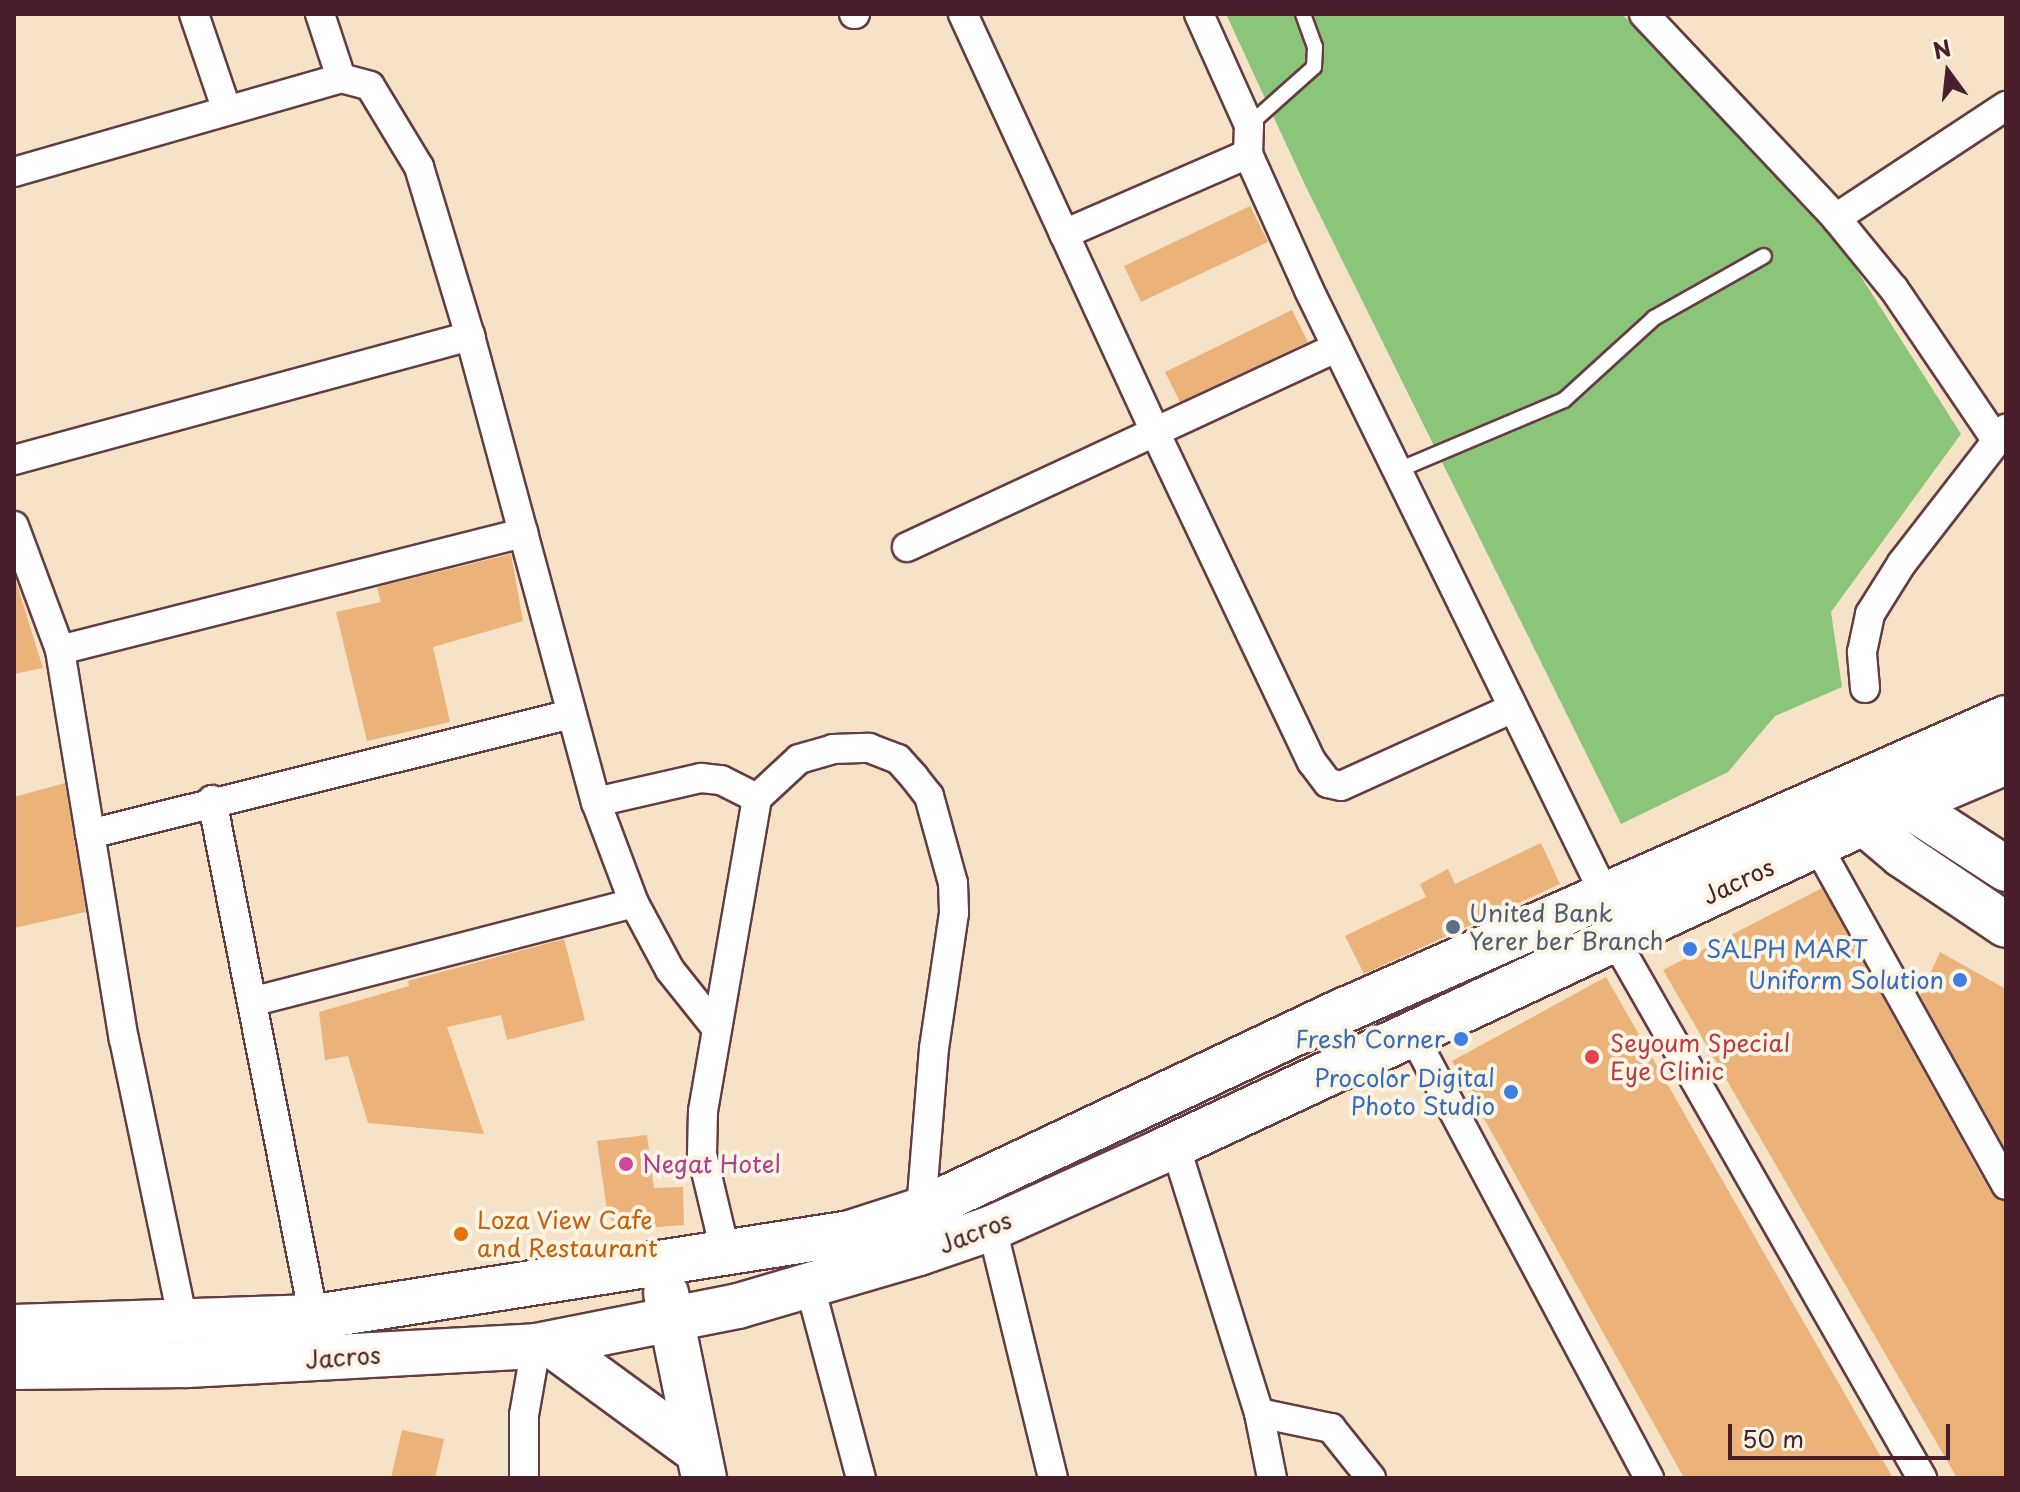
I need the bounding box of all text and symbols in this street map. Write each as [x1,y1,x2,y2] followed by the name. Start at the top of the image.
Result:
[1929,30,1954,67] text: N
[1908,32,1988,112] north arrow
[1698,852,1778,910] street label: Jacros
[1469,899,1665,955] place label: United Bank Yerer ber Branch
[1444,918,1462,936] marker: United Bank Yerer ber Branch
[1706,935,1869,963] place label: SALPH MART
[1681,940,1699,958] marker: SALPH MART
[1748,966,1944,994] place label: Uniform Solution
[1951,971,1969,989] marker: Uniform Solution
[1296,1025,1445,1053] place label: Fresh Corner
[1610,1029,1790,1085] place label: Seyoum Special Eye Clinic
[1452,1030,1470,1048] marker: Fresh Corner
[1581,1046,1603,1068] marker: Seyoum Special Eye Clinic
[1314,1064,1495,1120] place label: Procolor Digital Photo Studio
[1502,1083,1520,1101] marker: Procolor Digital Photo Studio
[642,1150,781,1178] place label: Negat Hotel
[617,1155,635,1173] marker: Negat Hotel
[935,1205,1015,1259] street label: Jacros
[477,1206,657,1262] place label: Loza View Cafe and Restaurant
[452,1225,470,1243] marker: Loza View Cafe and Restaurant
[304,1340,382,1374] street label: Jacros
[1732,1408,1954,1458] scale bar
[1742,1420,1804,1456] text: 50 m

